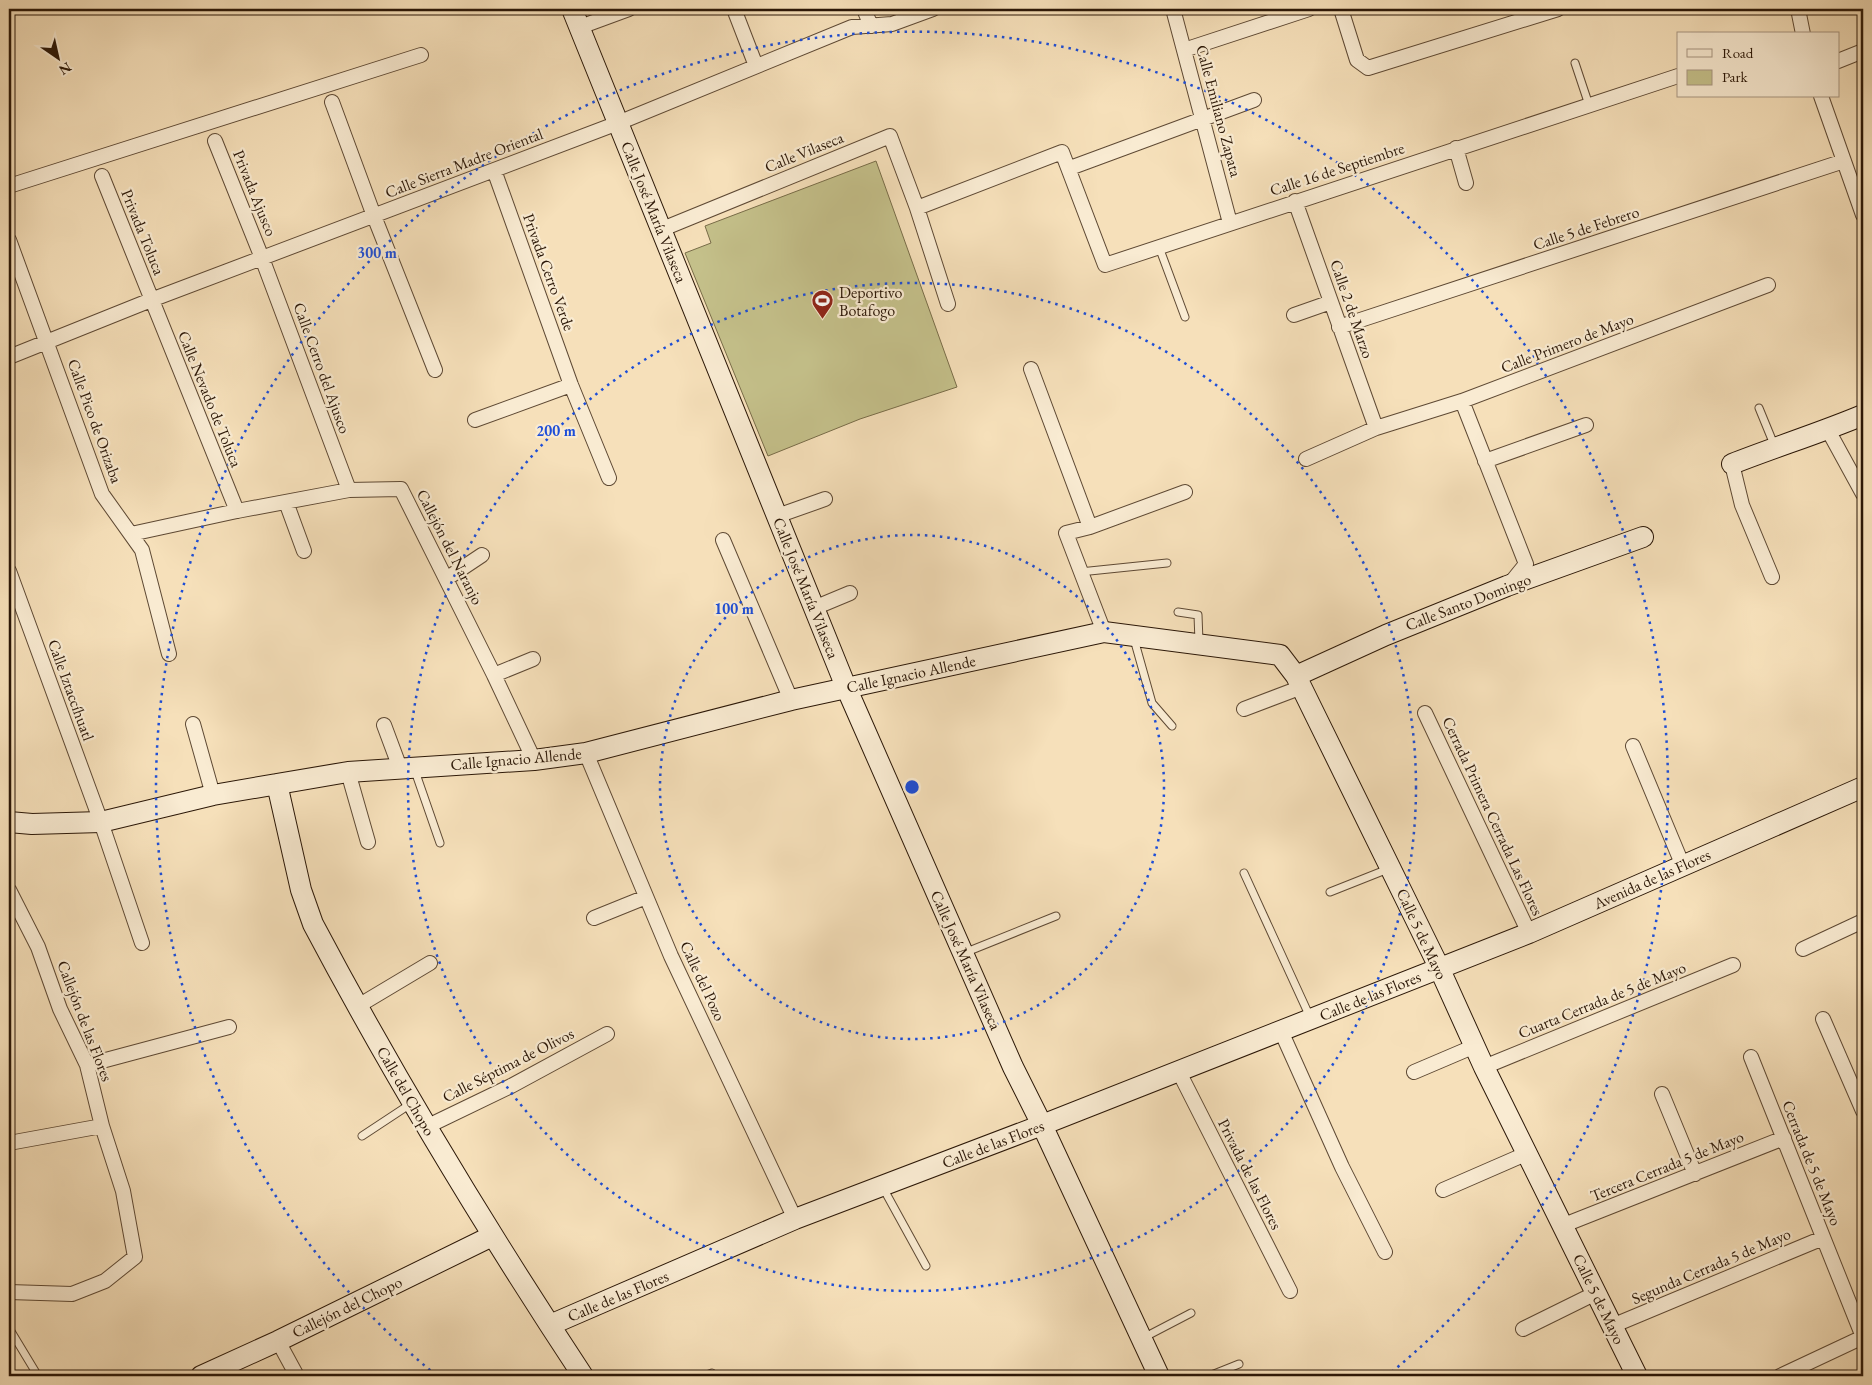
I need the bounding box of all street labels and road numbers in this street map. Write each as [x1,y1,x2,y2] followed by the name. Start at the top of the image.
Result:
[1191,43,1247,180] street label: Calle Emiliano Zapata
[382,123,546,203] street label: Calle Sierra Madre Oriental
[761,126,847,177] street label: Calle Vilaseca
[1267,137,1407,201] street label: Calle 16 de Septiembre
[616,138,692,286] street label: Calle José María Vilaseca
[228,147,282,239] street label: Privada Ajusco
[116,186,170,278] street label: Privada Toluca
[1530,201,1642,255] street label: Calle 5 de Febrero
[518,210,580,334] street label: Privada Cerro Verde
[1325,257,1379,361] street label: Calle 2 de Marzo
[289,300,355,437] street label: Calle Cerro del Ajusco
[1498,308,1636,378] street label: Calle Primero de Mayo
[173,328,247,471] street label: Calle Nevado de Toluca
[63,356,127,487] street label: Calle Pico de Orizaba
[412,486,488,608] street label: Callejón del Naranjo
[768,514,844,662] street label: Calle José María Vilaseca
[1402,568,1534,636] street label: Calle Santo Domingo
[43,636,99,744] street label: Calle Iztaccíhuatl
[845,650,977,698] street label: Calle Ignacio Allende
[1438,713,1548,919] street label: Cerrada Primera Cerrada Las Flores
[450,743,582,775] street label: Calle Ignacio Allende
[1589,844,1714,915] street label: Avenida de las Flores
[1392,885,1452,983] street label: Calle 5 de Mayo
[926,887,1006,1034] street label: Calle José María Vilaseca
[675,938,731,1024] street label: Calle del Pozo
[1515,957,1689,1043] street label: Cuarta Cerrada de 5 de Mayo
[52,958,118,1084] street label: Callejón de las Flores
[1316,966,1424,1026] street label: Calle de las Flores
[439,1023,577,1107] street label: Calle Séptima de Olivos
[372,1042,440,1140] street label: Calle del Chopo
[1777,1097,1847,1229] street label: Cerrada de 5 de Mayo
[939,1115,1047,1173] street label: Calle de las Flores
[1213,1115,1287,1233] street label: Privada de las Flores
[1587,1126,1747,1206] street label: Tercera Cerrada 5 de Mayo
[1628,1223,1794,1309] street label: Segunda Cerrada 5 de Mayo
[1568,1250,1630,1348] street label: Calle 5 de Mayo
[564,1265,672,1327] street label: Calle de las Flores
[288,1271,406,1343] street label: Callejón del Chopo

